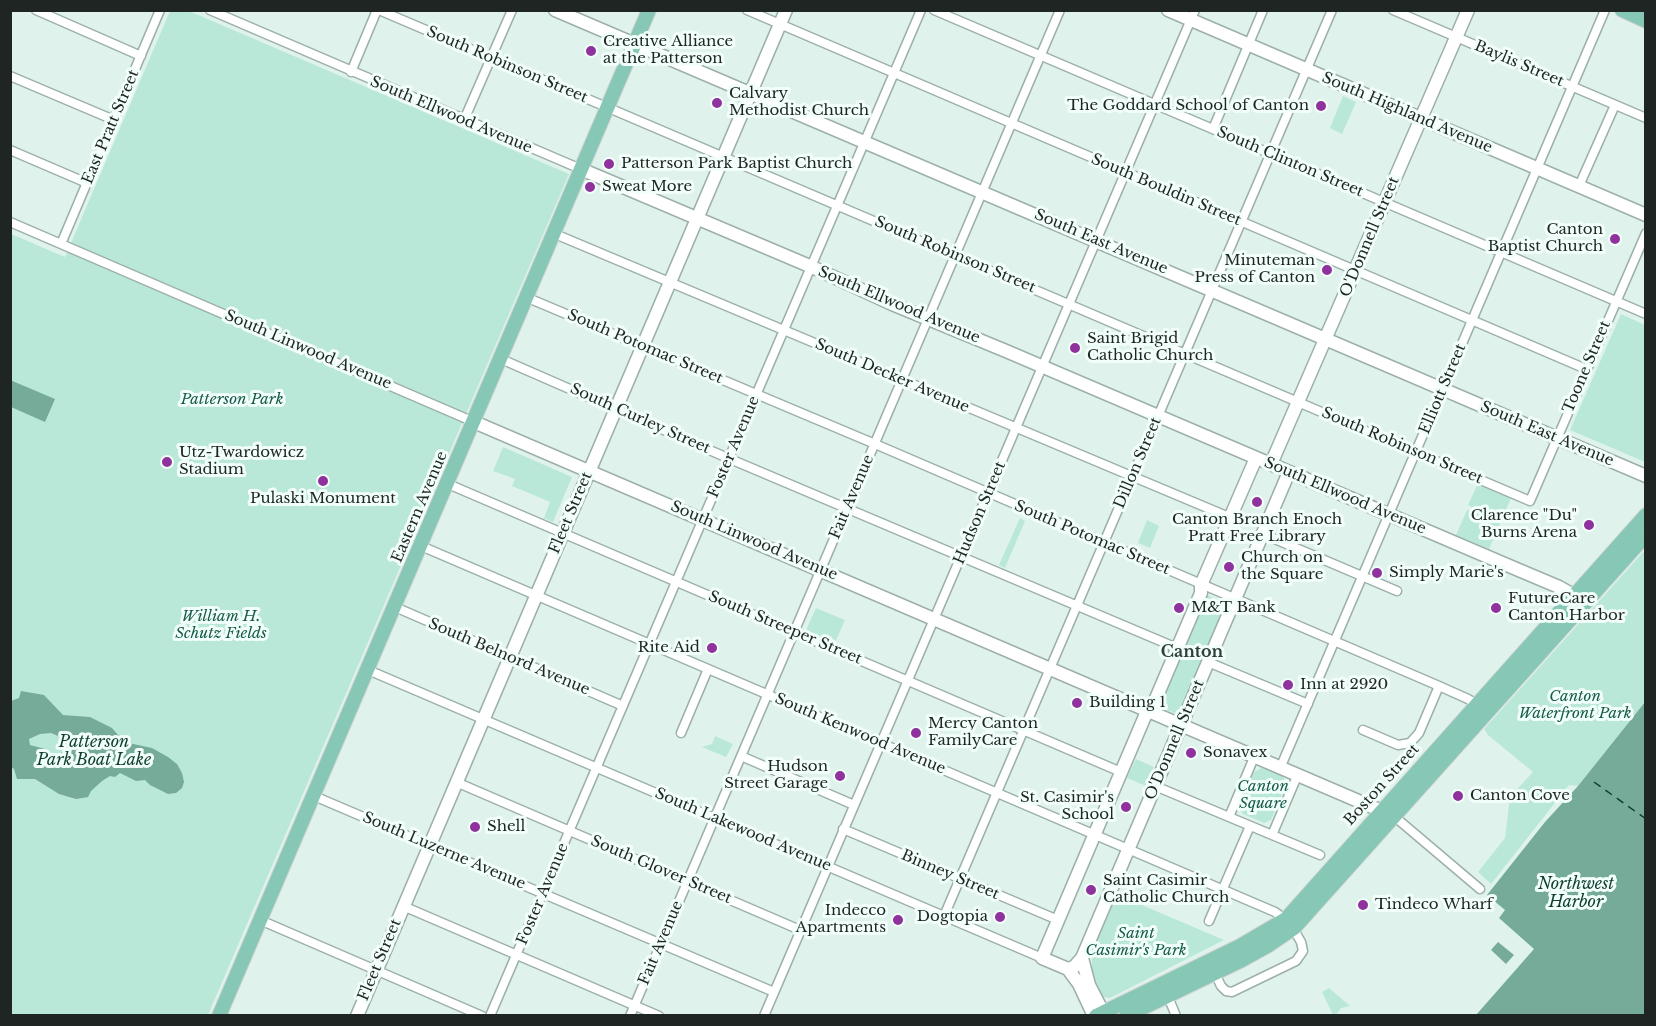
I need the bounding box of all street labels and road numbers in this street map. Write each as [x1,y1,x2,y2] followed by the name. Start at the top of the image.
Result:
[424,23,590,107] street label: South Robinson Street
[1472,37,1566,91] street label: Baylis Street
[79,67,143,187] street label: East Pratt Street
[1319,69,1495,157] street label: South Highland Avenue
[367,73,535,157] street label: South Ellwood Avenue
[1214,123,1366,201] street label: South Clinton Street
[1088,150,1244,230] street label: South Bouldin Street
[1337,174,1403,300] street label: O'Donnell Street
[1032,206,1170,278] street label: South East Avenue
[872,213,1038,297] street label: South Robinson Street
[815,263,983,347] street label: South Ellwood Avenue
[565,306,725,388] street label: South Potomac Street
[222,307,394,393] street label: South Linwood Avenue
[1560,318,1614,416] street label: Toone Street
[812,335,972,417] street label: South Decker Avenue
[1416,341,1470,437] street label: Elliott Street
[567,380,713,458] street label: South Curley Street
[704,393,764,501] street label: Foster Avenue
[1478,398,1616,470] street label: South East Avenue
[1319,404,1485,488] street label: South Robinson Street
[1111,415,1165,511] street label: Dillon Street
[388,449,452,565] street label: Eastern Avenue
[826,452,878,542] street label: Fait Avenue
[1261,454,1429,538] street label: South Ellwood Avenue
[950,459,1010,567] street label: Hudson Street
[546,469,596,557] street label: Fleet Street
[1012,497,1172,579] street label: South Potomac Street
[668,498,840,584] street label: South Linwood Avenue
[706,588,864,668] street label: South Streeper Street
[426,615,592,699] street label: South Belnord Avenue
[1142,677,1208,803] street label: O'Donnell Street
[772,690,948,778] street label: South Kenwood Avenue
[1341,741,1423,829] street label: Boston Street
[652,785,834,875] street label: South Lakewood Avenue
[360,808,528,894] street label: South Luzerne Avenue
[588,832,734,908] street label: South Glover Street
[513,840,573,948] street label: Foster Avenue
[898,846,1002,904] street label: Binney Street
[635,898,687,988] street label: Fait Avenue
[355,916,405,1004] street label: Fleet Street

